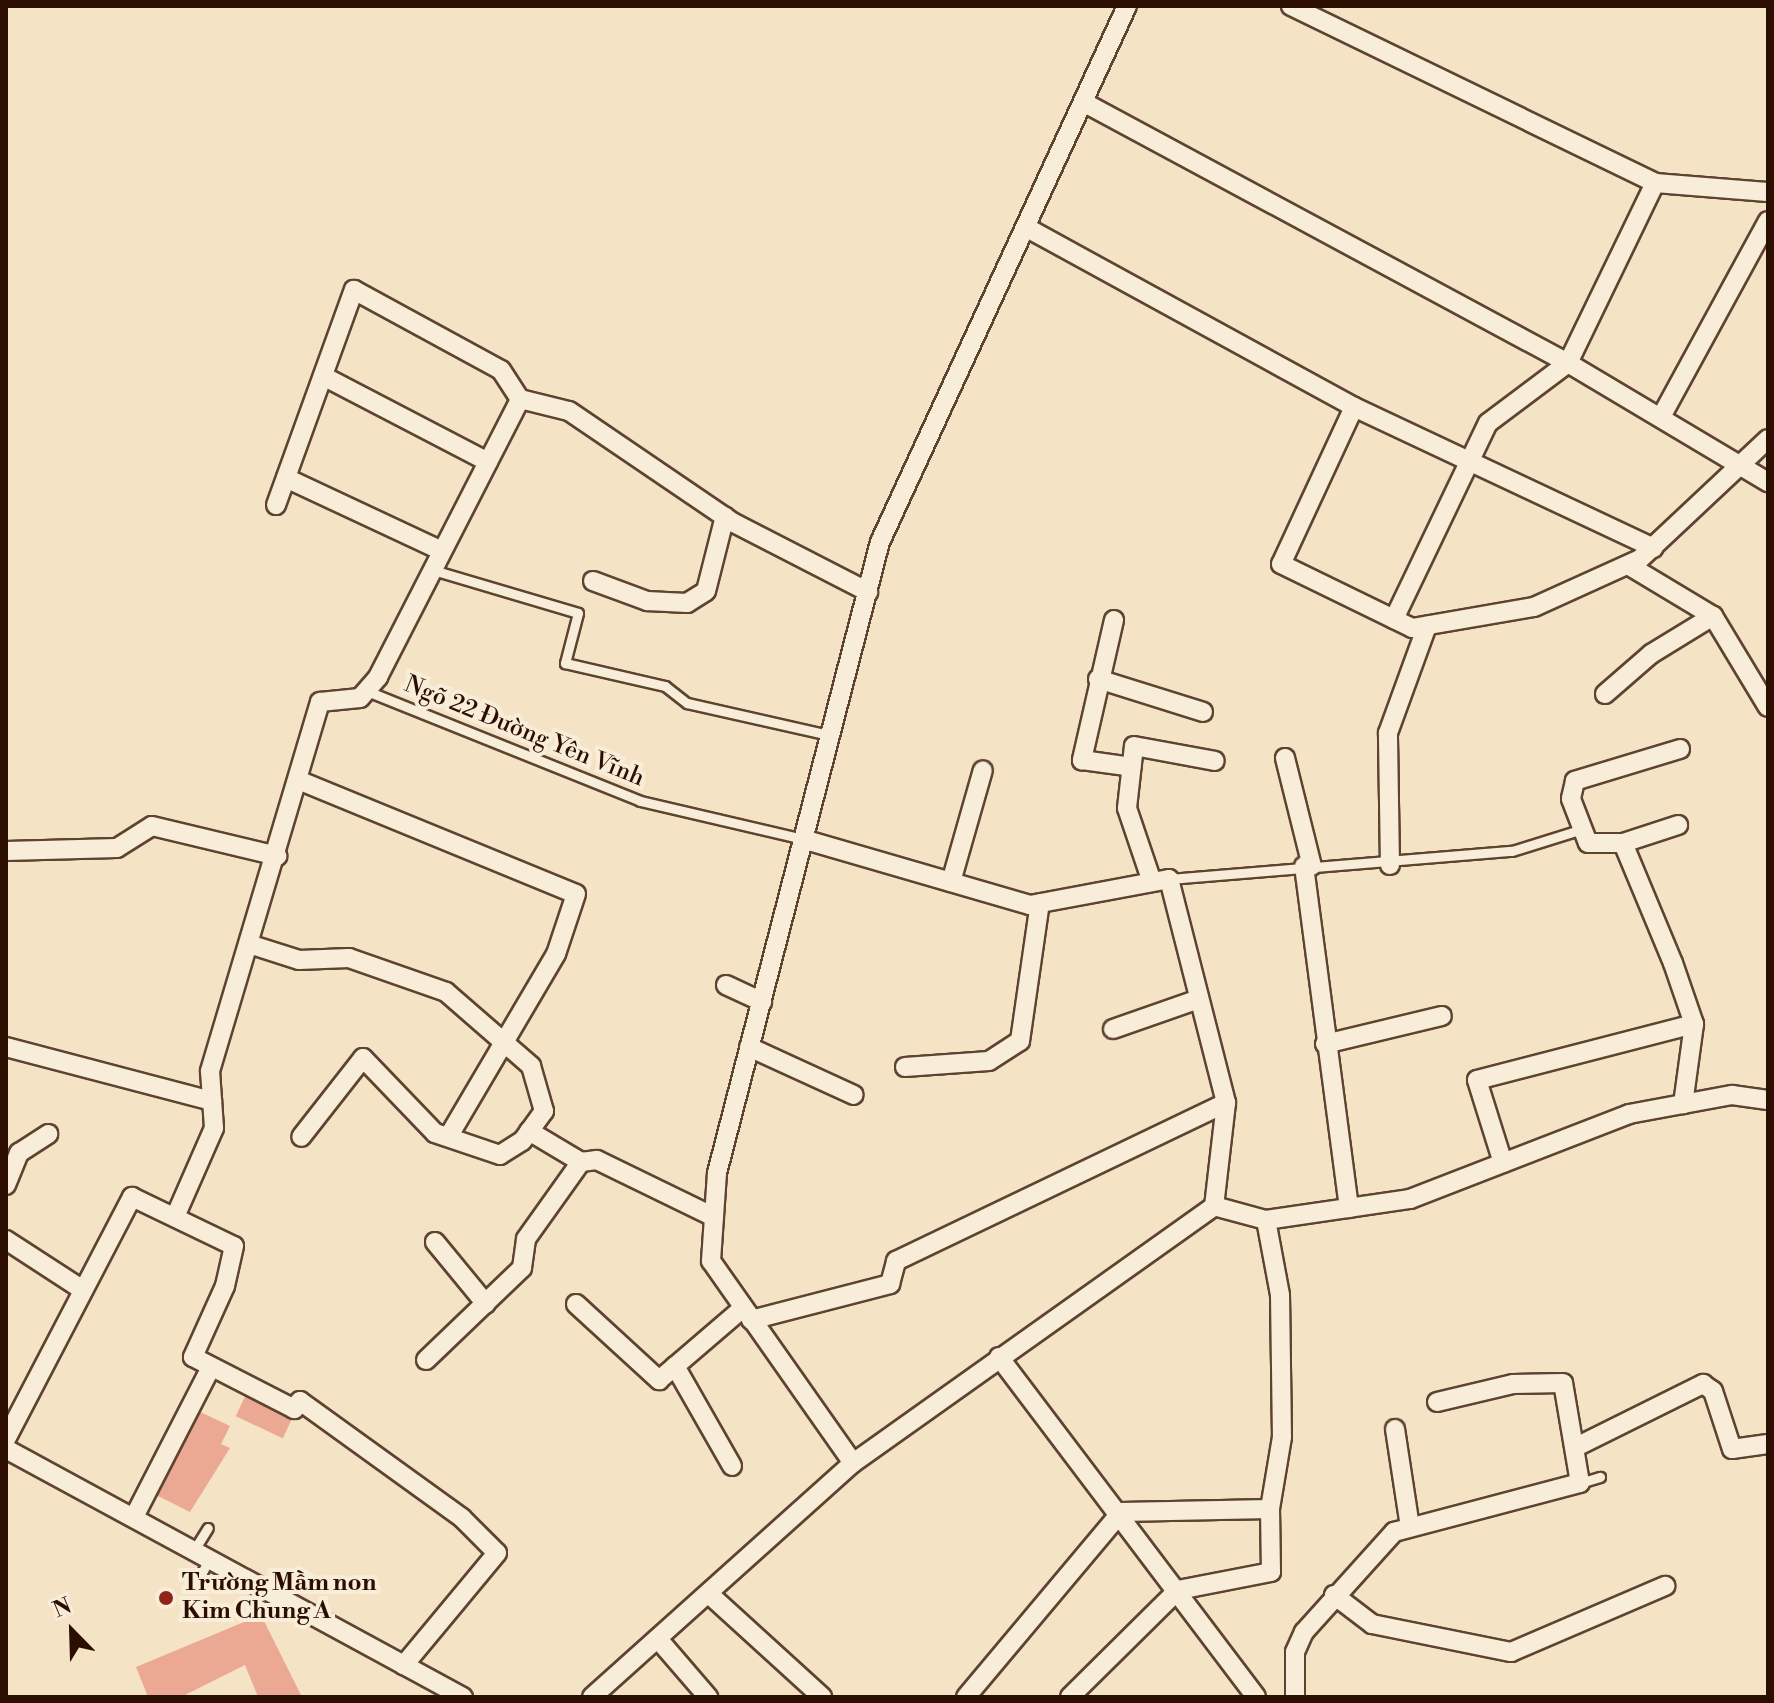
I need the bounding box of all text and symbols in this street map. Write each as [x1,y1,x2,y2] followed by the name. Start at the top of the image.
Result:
[400,671,648,793] street label: Ngõ 22 Đường Yên Vĩnh
[182,1570,376,1626] place label: Trường Mầm non Kim Chung A
[157,1589,175,1607] marker: Trường Mầm non Kim Chung A
[32,1591,112,1671] north arrow
[49,1593,76,1624] text: N

